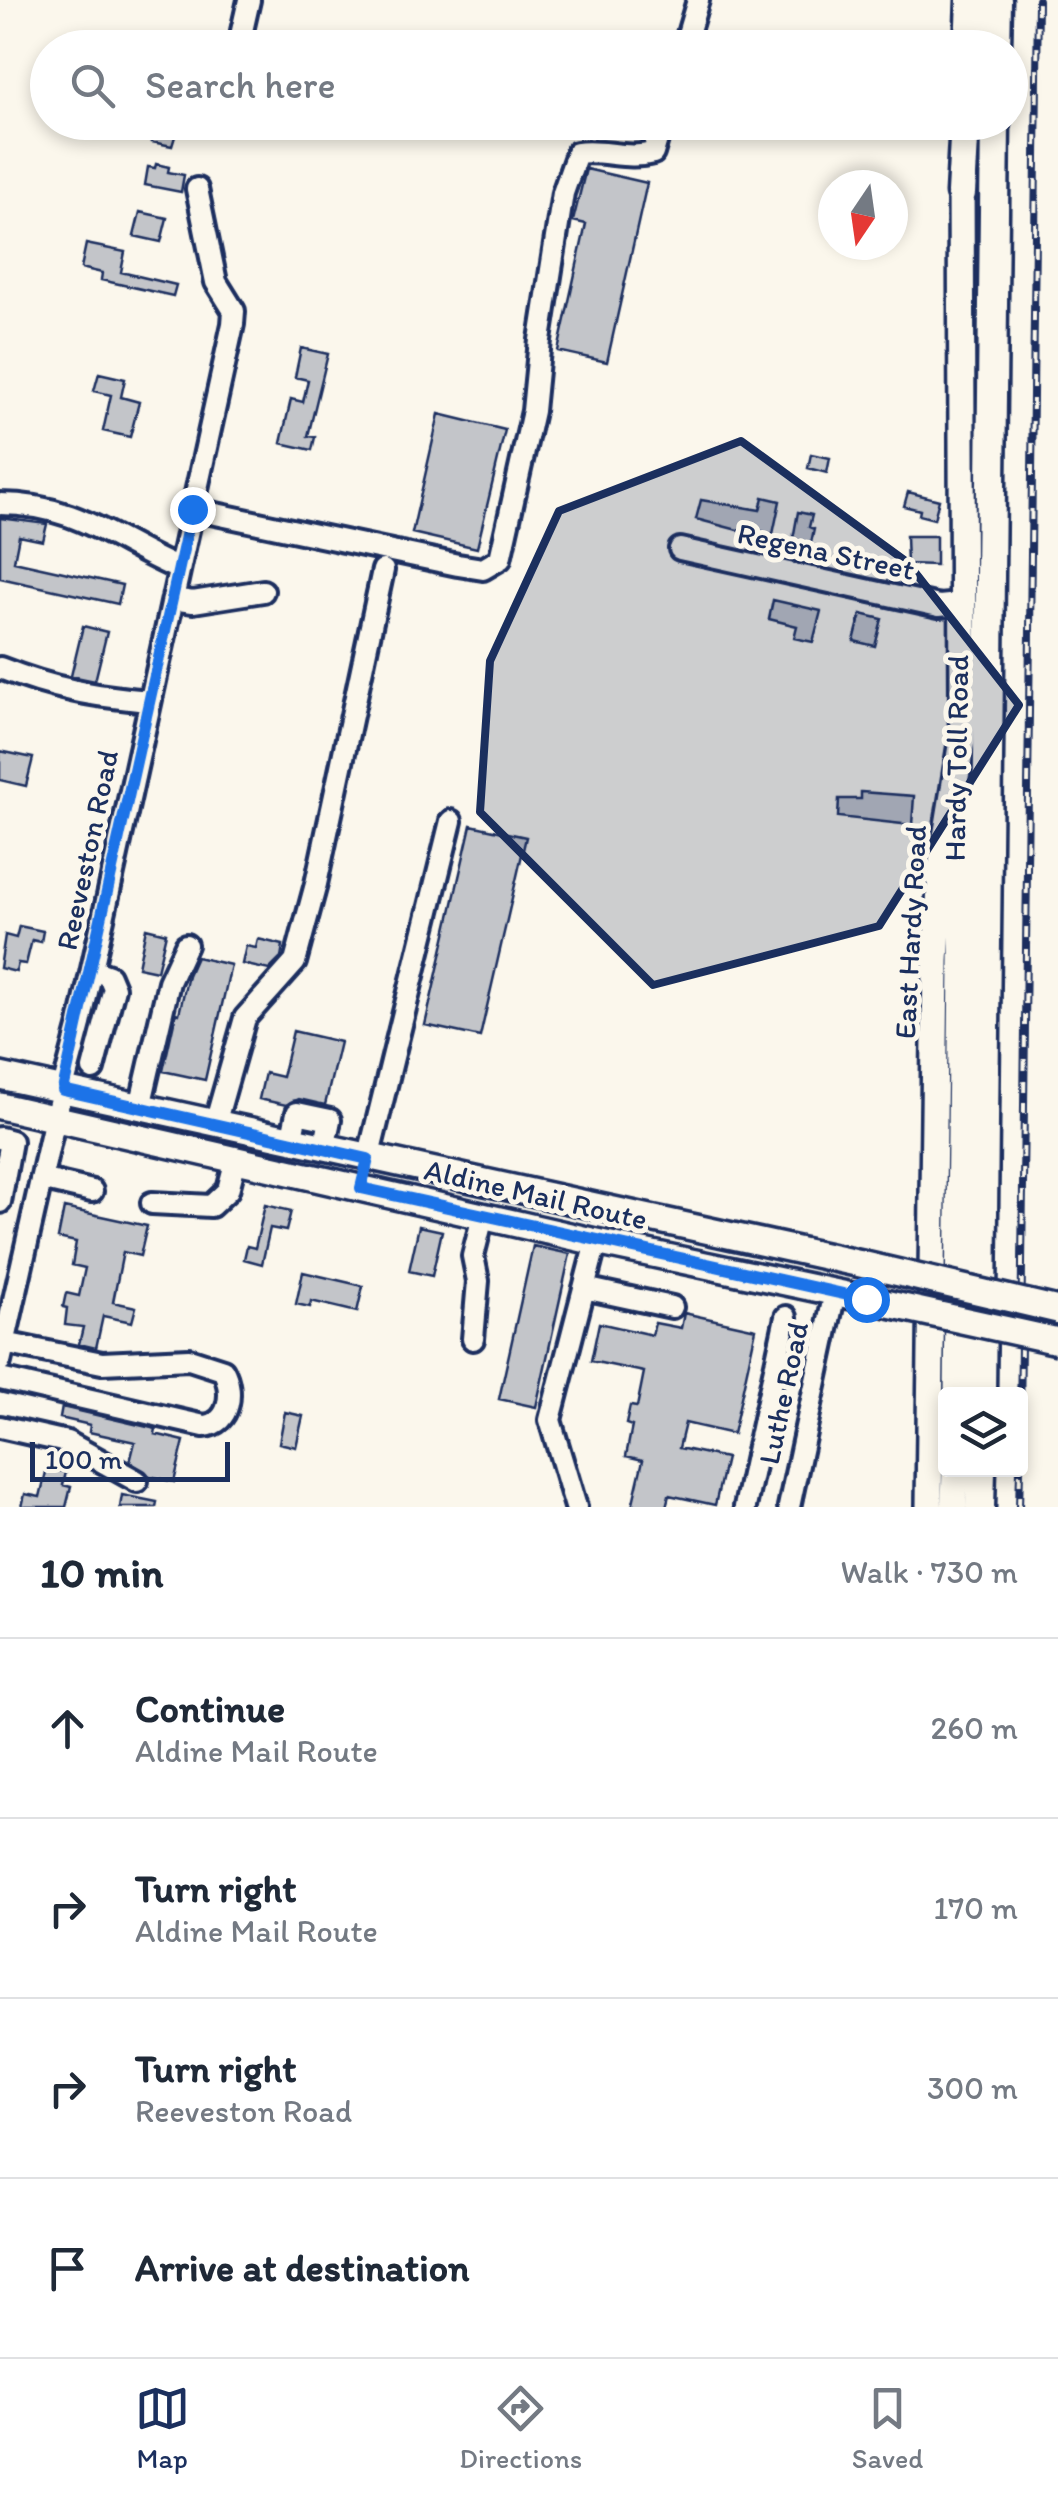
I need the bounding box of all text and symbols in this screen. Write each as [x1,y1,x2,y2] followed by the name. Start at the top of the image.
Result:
[30,30,1028,140] search box
[65,58,120,113] icon: search
[145,62,336,108] text: Search here
[818,170,908,260] north arrow
[170,487,216,533] route end
[734,514,918,588] street label: Regena Street
[936,654,976,862] street label: Hardy Toll Road
[48,747,126,953] street label: Reeveston Road
[886,824,934,1040] street label: East Hardy Road
[421,1150,651,1238] street label: Aldine Mail Route
[844,1277,890,1323] route start
[750,1318,816,1468] street label: Luthe Road
[938,1387,1028,1477] map controls
[938,1387,1028,1477] button: layers
[30,1437,230,1482] scale bar
[45,1442,122,1476] text: 100 m
[40,1547,163,1598] text: 10 min
[841,1553,1018,1591] text: Walk · 730 m
[135,1686,285,1732] text: Continue
[40,1701,95,1756] icon: ahead
[930,1709,1018,1747] text: 260 m
[135,1732,378,1770] text: Aldine Mail Route
[135,1866,297,1912] text: Turn right
[40,1881,95,1936] icon: right
[933,1889,1018,1927] text: 170 m
[135,1912,378,1950] text: Aldine Mail Route
[135,2046,297,2092] text: Turn right
[40,2061,95,2116] icon: right
[927,2069,1018,2107] text: 300 m
[135,2092,352,2130] text: Reeveston Road
[40,2241,95,2296] icon: arrive
[135,2245,470,2291] text: Arrive at destination
[135,2381,190,2475] tab: Map
[459,2381,582,2475] tab: Directions
[852,2381,923,2475] tab: Saved

